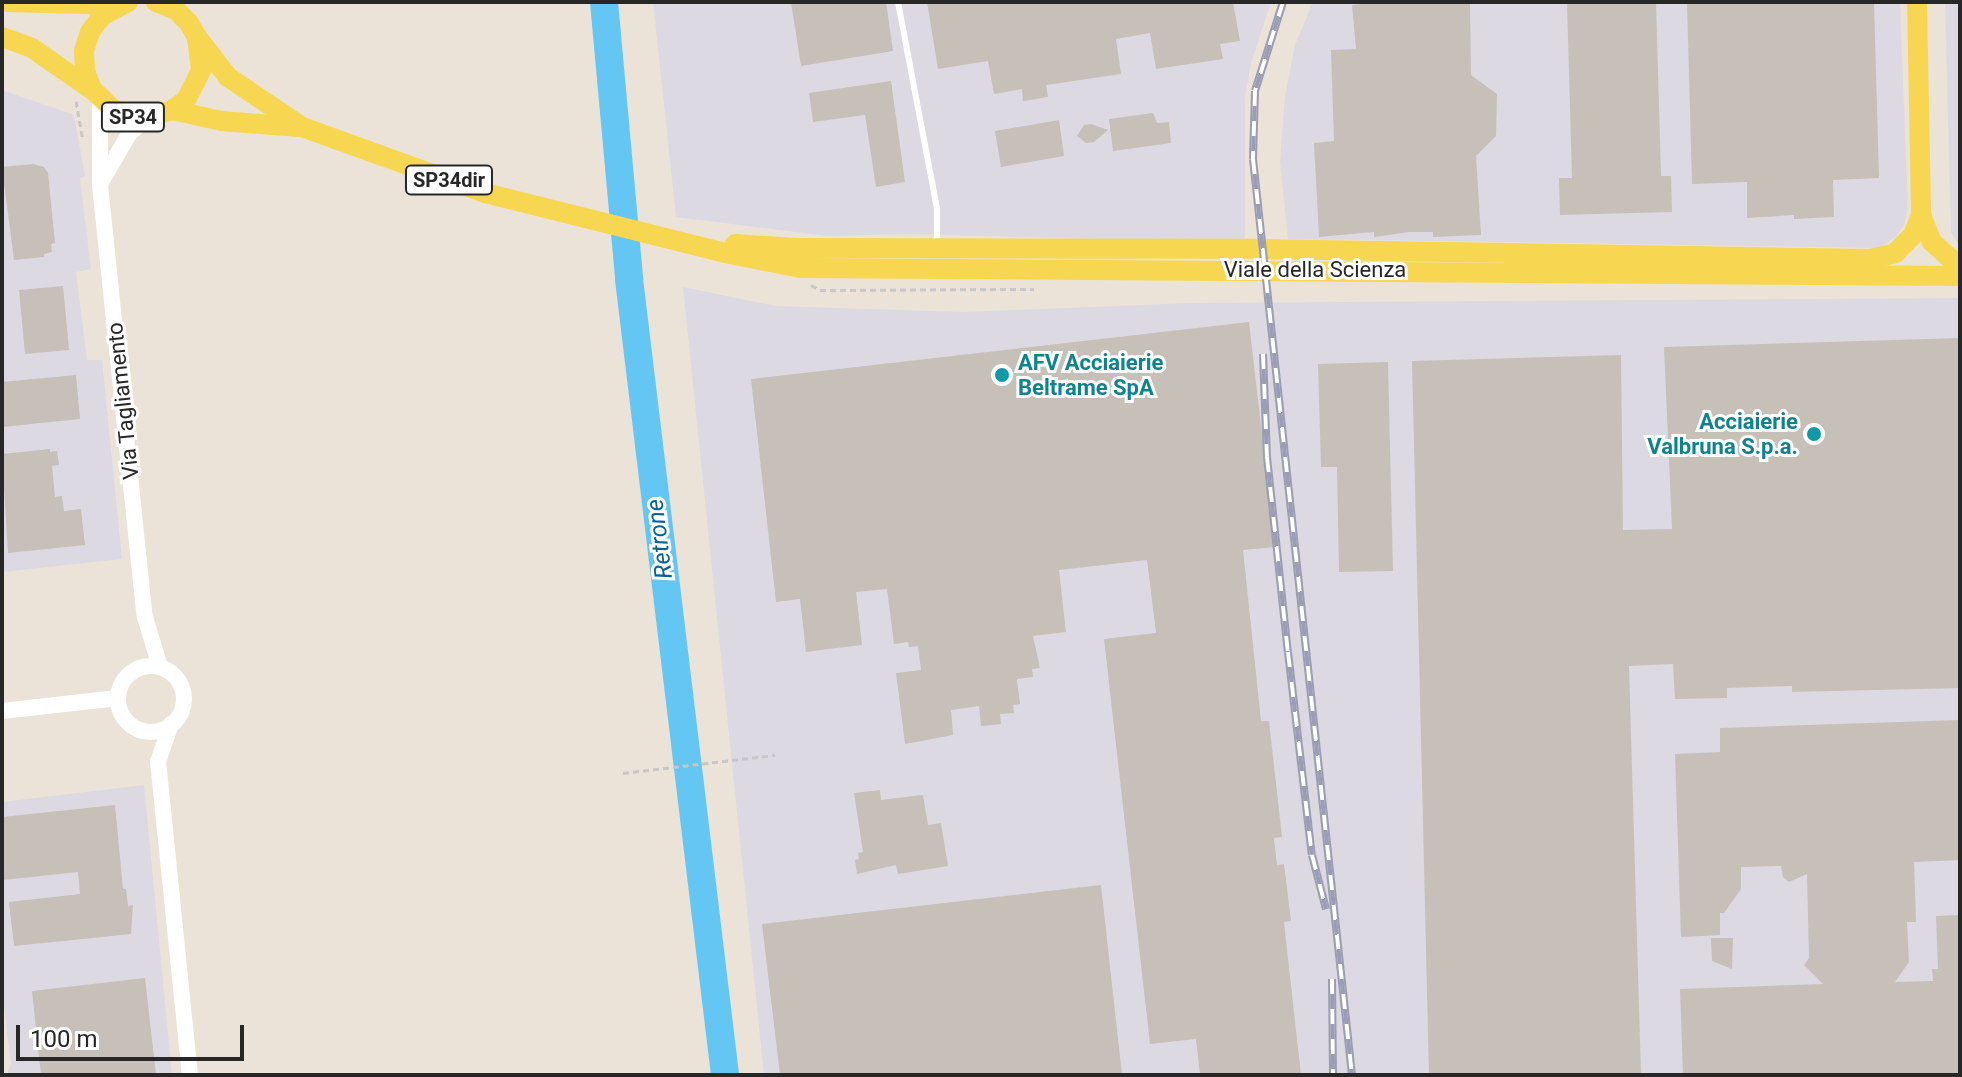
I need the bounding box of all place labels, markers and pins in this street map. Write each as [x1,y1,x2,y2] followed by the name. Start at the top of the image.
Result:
[1018,349,1163,400] place label: AFV Acciaierie Beltrame SpA
[993,366,1011,384] marker: AFV Acciaierie Beltrame SpA
[1647,408,1798,460] place label: Acciaierie Valbruna S.p.a.
[1805,425,1823,443] marker: Acciaierie Valbruna S.p.a.

